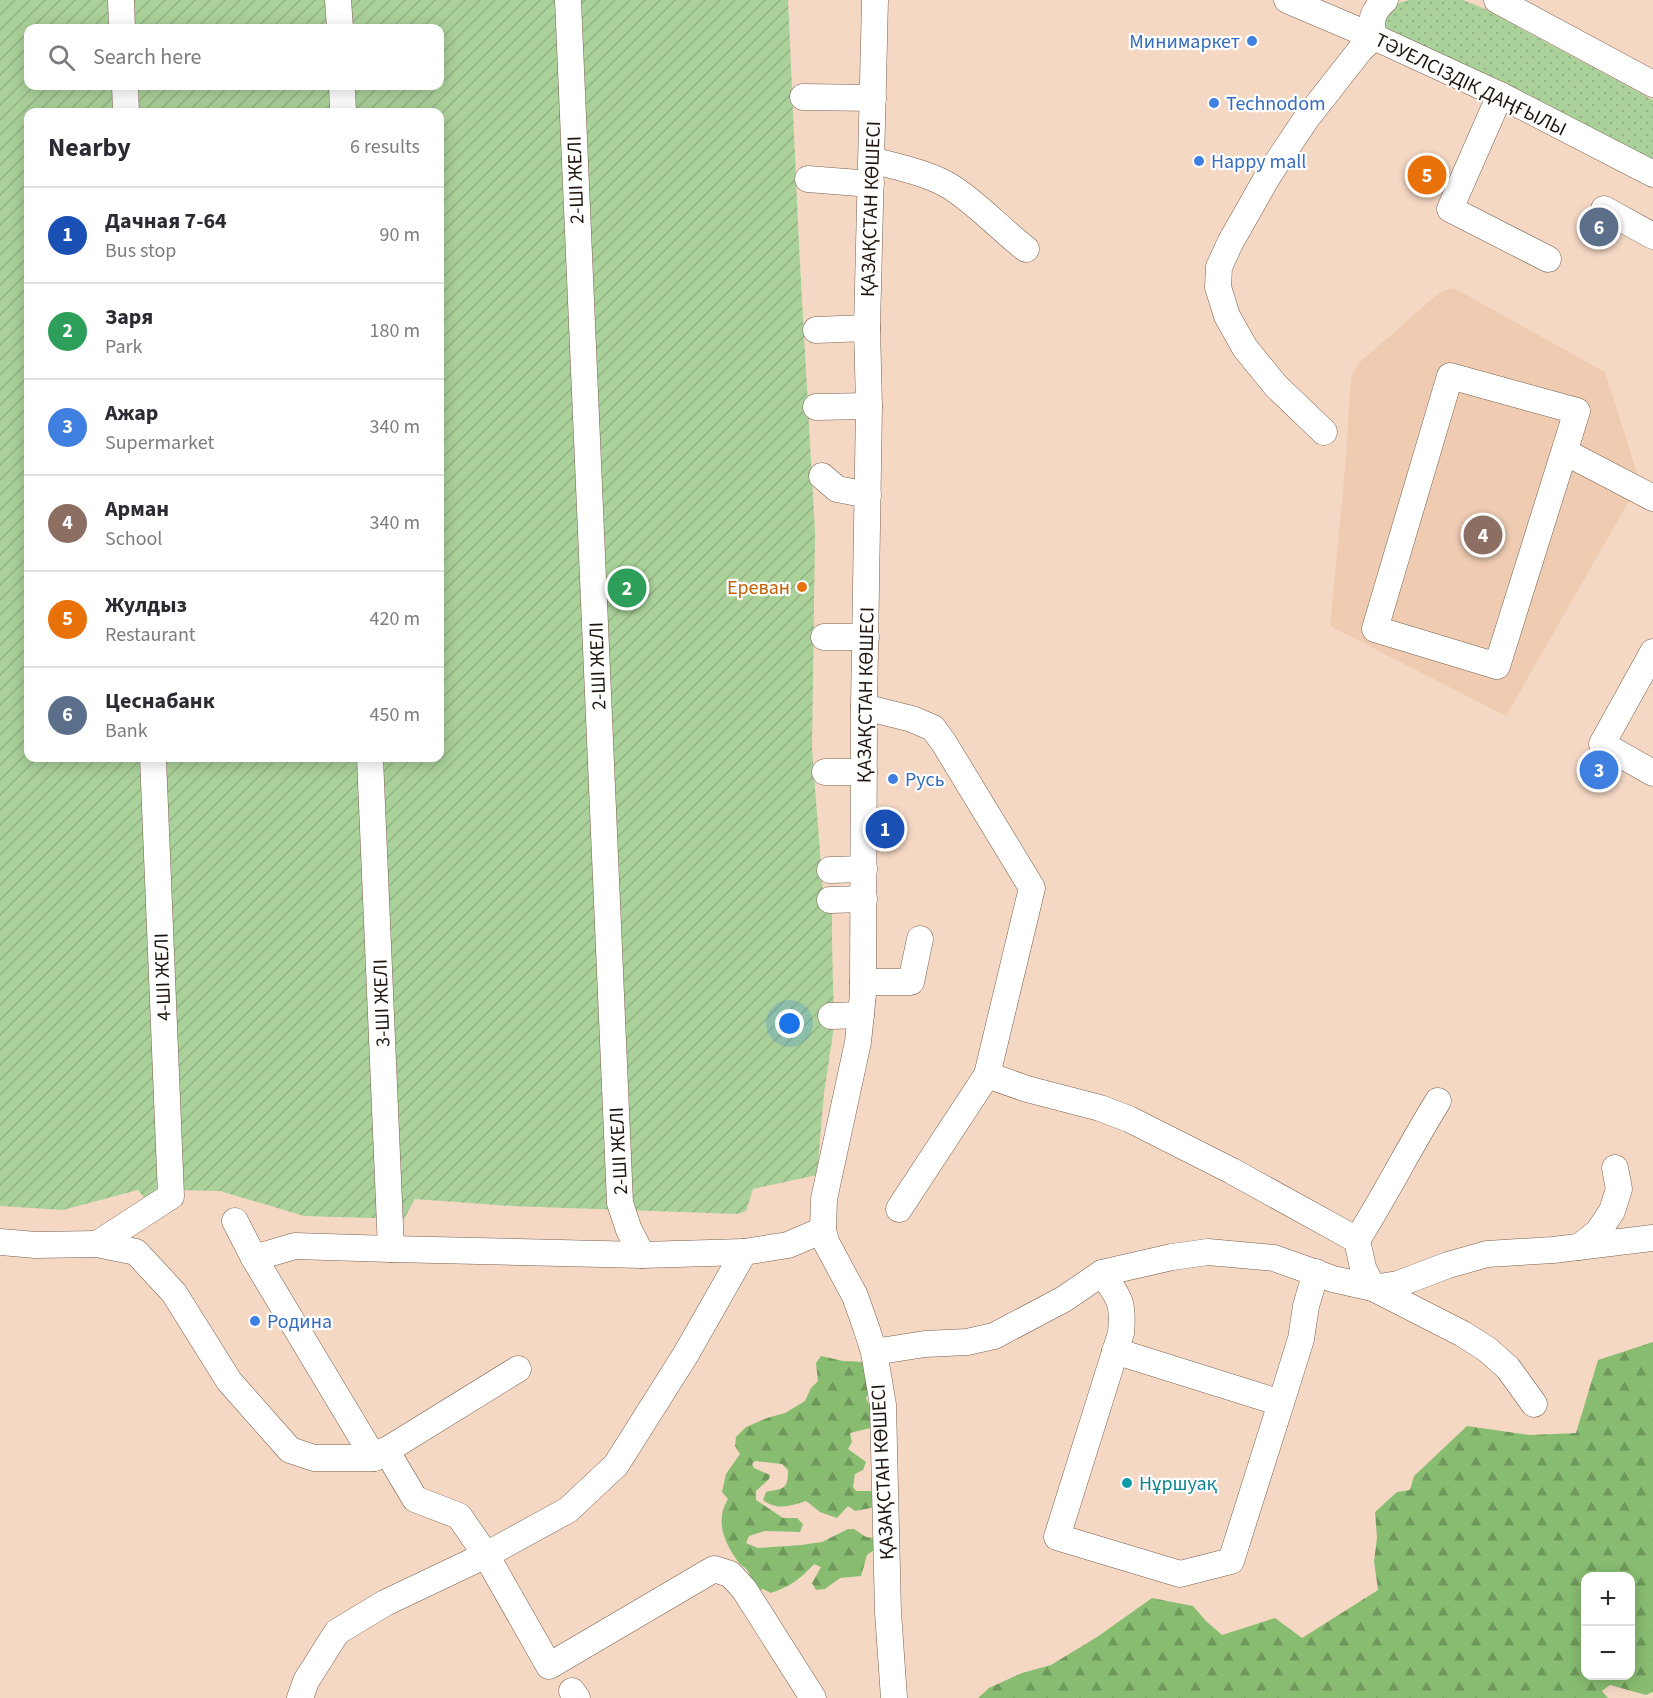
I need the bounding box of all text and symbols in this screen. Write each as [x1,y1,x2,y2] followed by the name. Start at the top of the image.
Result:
[24,24,444,90] search box
[1370,26,1571,144] street label: ТӘУЕЛСІЗДІК ДАҢҒЫЛЫ
[1129,28,1240,56] place label: Минимаркет
[1245,34,1259,48] marker: Минимаркет
[45,41,78,74] icon: search
[93,41,201,73] text: Search here
[1226,90,1326,118] place label: Technodom
[1207,96,1221,110] marker: Technodom
[854,120,888,298] street label: ҚАЗАҚСТАН КӨШЕСІ
[48,129,131,166] text: Nearby
[350,133,420,161] text: 6 results
[560,136,592,224] street label: 2-ШІ ЖЕЛІ
[1211,148,1306,176] place label: Happy mall
[1408,152,1446,198] pin: 5
[1192,154,1206,168] marker: Happy mall
[1580,204,1618,250] pin: 6
[105,205,227,237] text: Дачная 7-64
[62,221,73,249] text: 1
[380,221,420,249] text: 90 m
[105,237,176,265] text: Bus stop
[105,301,153,333] text: Заря
[62,317,73,345] text: 2
[370,317,420,345] text: 180 m
[105,333,142,361] text: Park
[105,397,158,429] text: Ажар
[62,413,73,441] text: 3
[370,413,420,441] text: 340 m
[105,429,214,457] text: Supermarket
[105,493,169,525] text: Арман
[62,509,73,537] text: 4
[370,509,420,537] text: 340 m
[1464,512,1502,558] pin: 4
[105,525,162,553] text: School
[608,566,646,610] pin: 2
[727,574,790,602] place label: Ереван
[795,580,809,594] marker: Ереван
[105,589,187,621] text: Жулдыз
[62,605,73,633] text: 5
[370,605,420,633] text: 420 m
[850,607,882,783] street label: ҚАЗАҚСТАН КӨШЕСІ
[105,621,196,649] text: Restaurant
[582,622,614,710] street label: 2-ШІ ЖЕЛІ
[105,685,215,717] text: Цеснабанк
[62,701,73,729] text: 6
[370,701,420,729] text: 450 m
[105,717,148,745] text: Bank
[1580,748,1618,792] pin: 3
[905,766,945,794] place label: Русь
[886,772,900,786] marker: Русь
[866,806,904,852] pin: 1
[147,933,179,1021] street label: 4-ШІ ЖЕЛІ
[366,959,398,1047] street label: 3-ШІ ЖЕЛІ
[775,1009,804,1038] your location
[603,1106,635,1196] street label: 2-ШІ ЖЕЛІ
[267,1308,332,1336] place label: Родина
[248,1314,262,1328] marker: Родина
[864,1383,902,1561] street label: ҚАЗАҚСТАН КӨШЕСІ
[1139,1470,1217,1498] place label: Нұршуақ
[1120,1476,1134,1490] marker: Нұршуақ
[1581,1572,1635,1680] map controls
[1581,1572,1635,1626] button: +
[1581,1626,1635,1680] button: −

